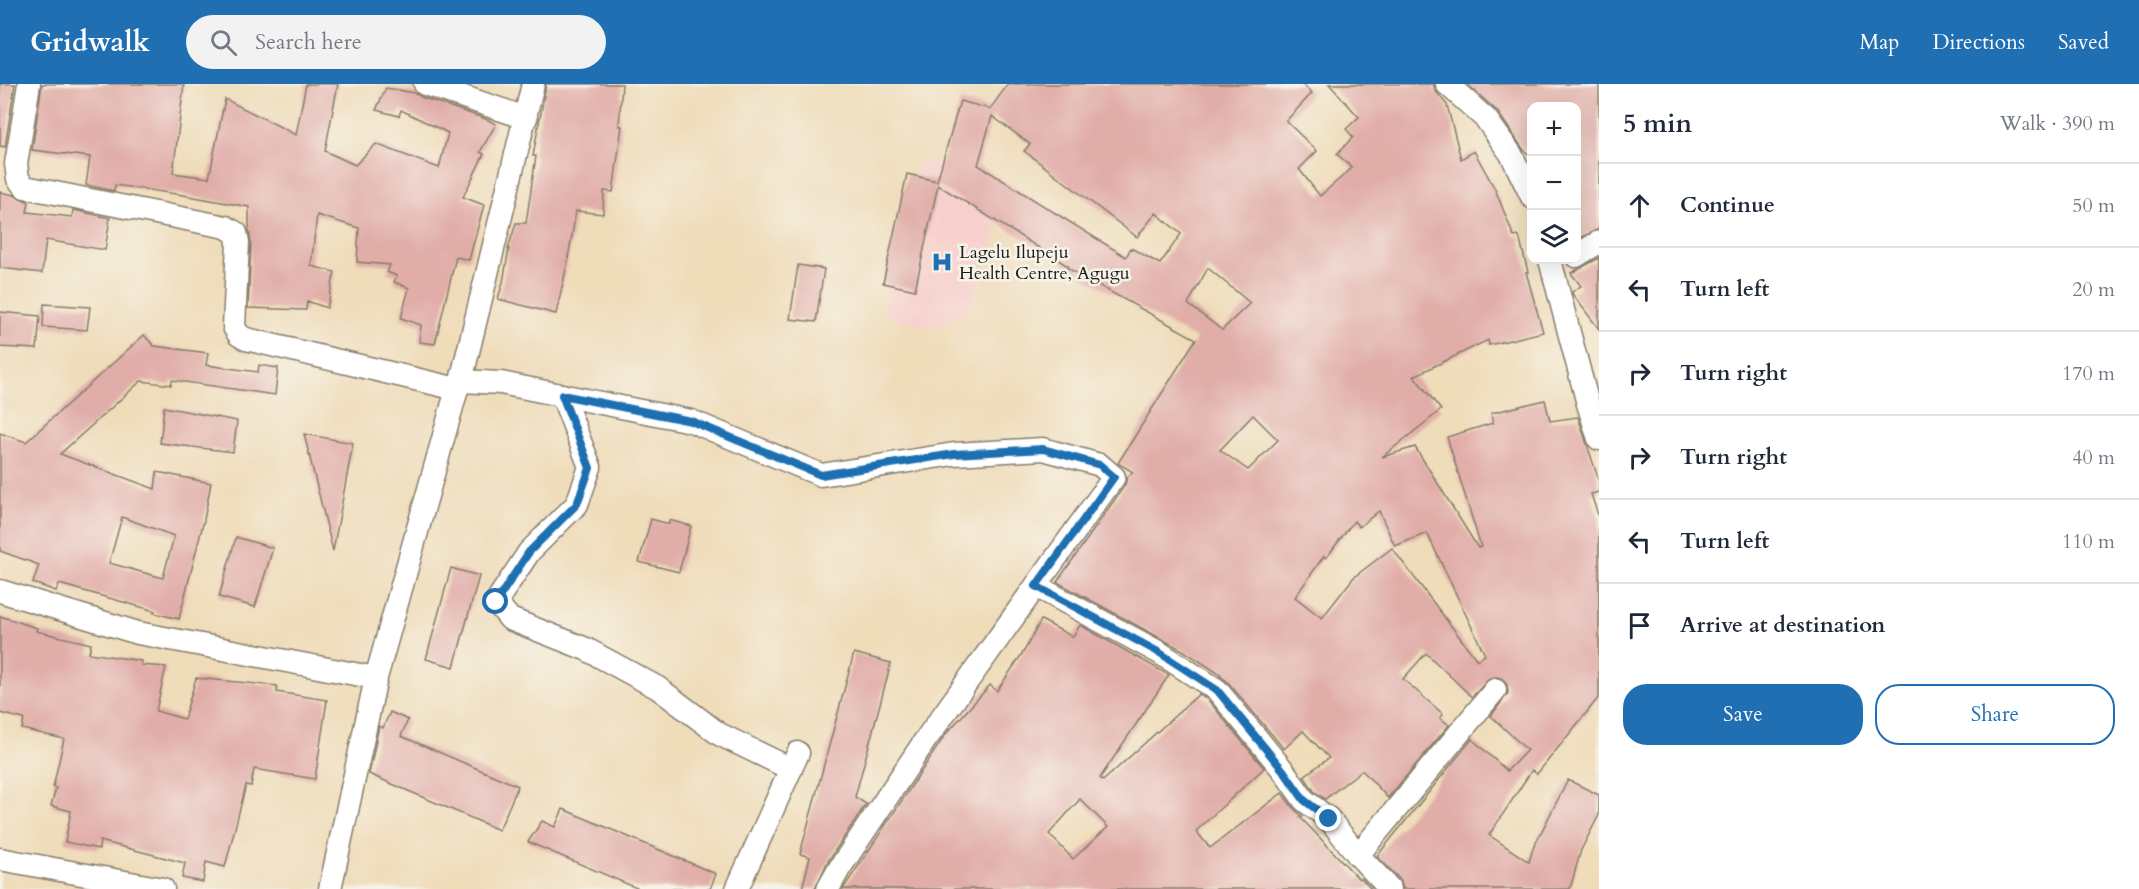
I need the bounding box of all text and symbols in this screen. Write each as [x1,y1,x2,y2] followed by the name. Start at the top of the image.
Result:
[186,15,606,69] search box
[30,23,150,61] text: Gridwalk
[207,26,240,59] icon: search
[255,27,362,57] text: Search here
[1859,28,1899,57] text: Map
[1932,28,2025,57] text: Directions
[2058,28,2109,57] text: Saved
[1527,102,1581,264] map controls
[1527,102,1581,156] button: +
[1623,106,1692,141] text: 5 min
[2000,110,2115,137] text: Walk · 390 m
[1527,156,1581,210] button: −
[1623,189,1656,222] icon: ahead
[1680,190,1775,220] text: Continue
[2072,192,2115,219] text: 50 m
[1527,210,1581,264] button: layers
[959,240,1130,286] place label: Lagelu Ilupeju Health Centre, Agugu
[930,250,954,274] hospital icon: Lagelu Ilupeju Health Centre, Agugu
[1623,273,1656,306] icon: left
[1680,274,1769,304] text: Turn left
[2072,276,2115,303] text: 20 m
[1623,357,1656,390] icon: right
[1680,358,1787,388] text: Turn right
[2062,360,2115,387] text: 170 m
[1623,441,1656,474] icon: right
[1680,442,1787,472] text: Turn right
[2072,444,2115,471] text: 40 m
[1623,525,1656,558] icon: left
[1680,526,1769,556] text: Turn left
[2062,528,2115,555] text: 110 m
[482,588,508,614] route start
[1623,609,1656,642] icon: arrive
[1680,610,1885,640] text: Arrive at destination
[1623,684,1863,745] button: Save
[1875,684,2115,745] button: Share
[1315,805,1341,831] route end

